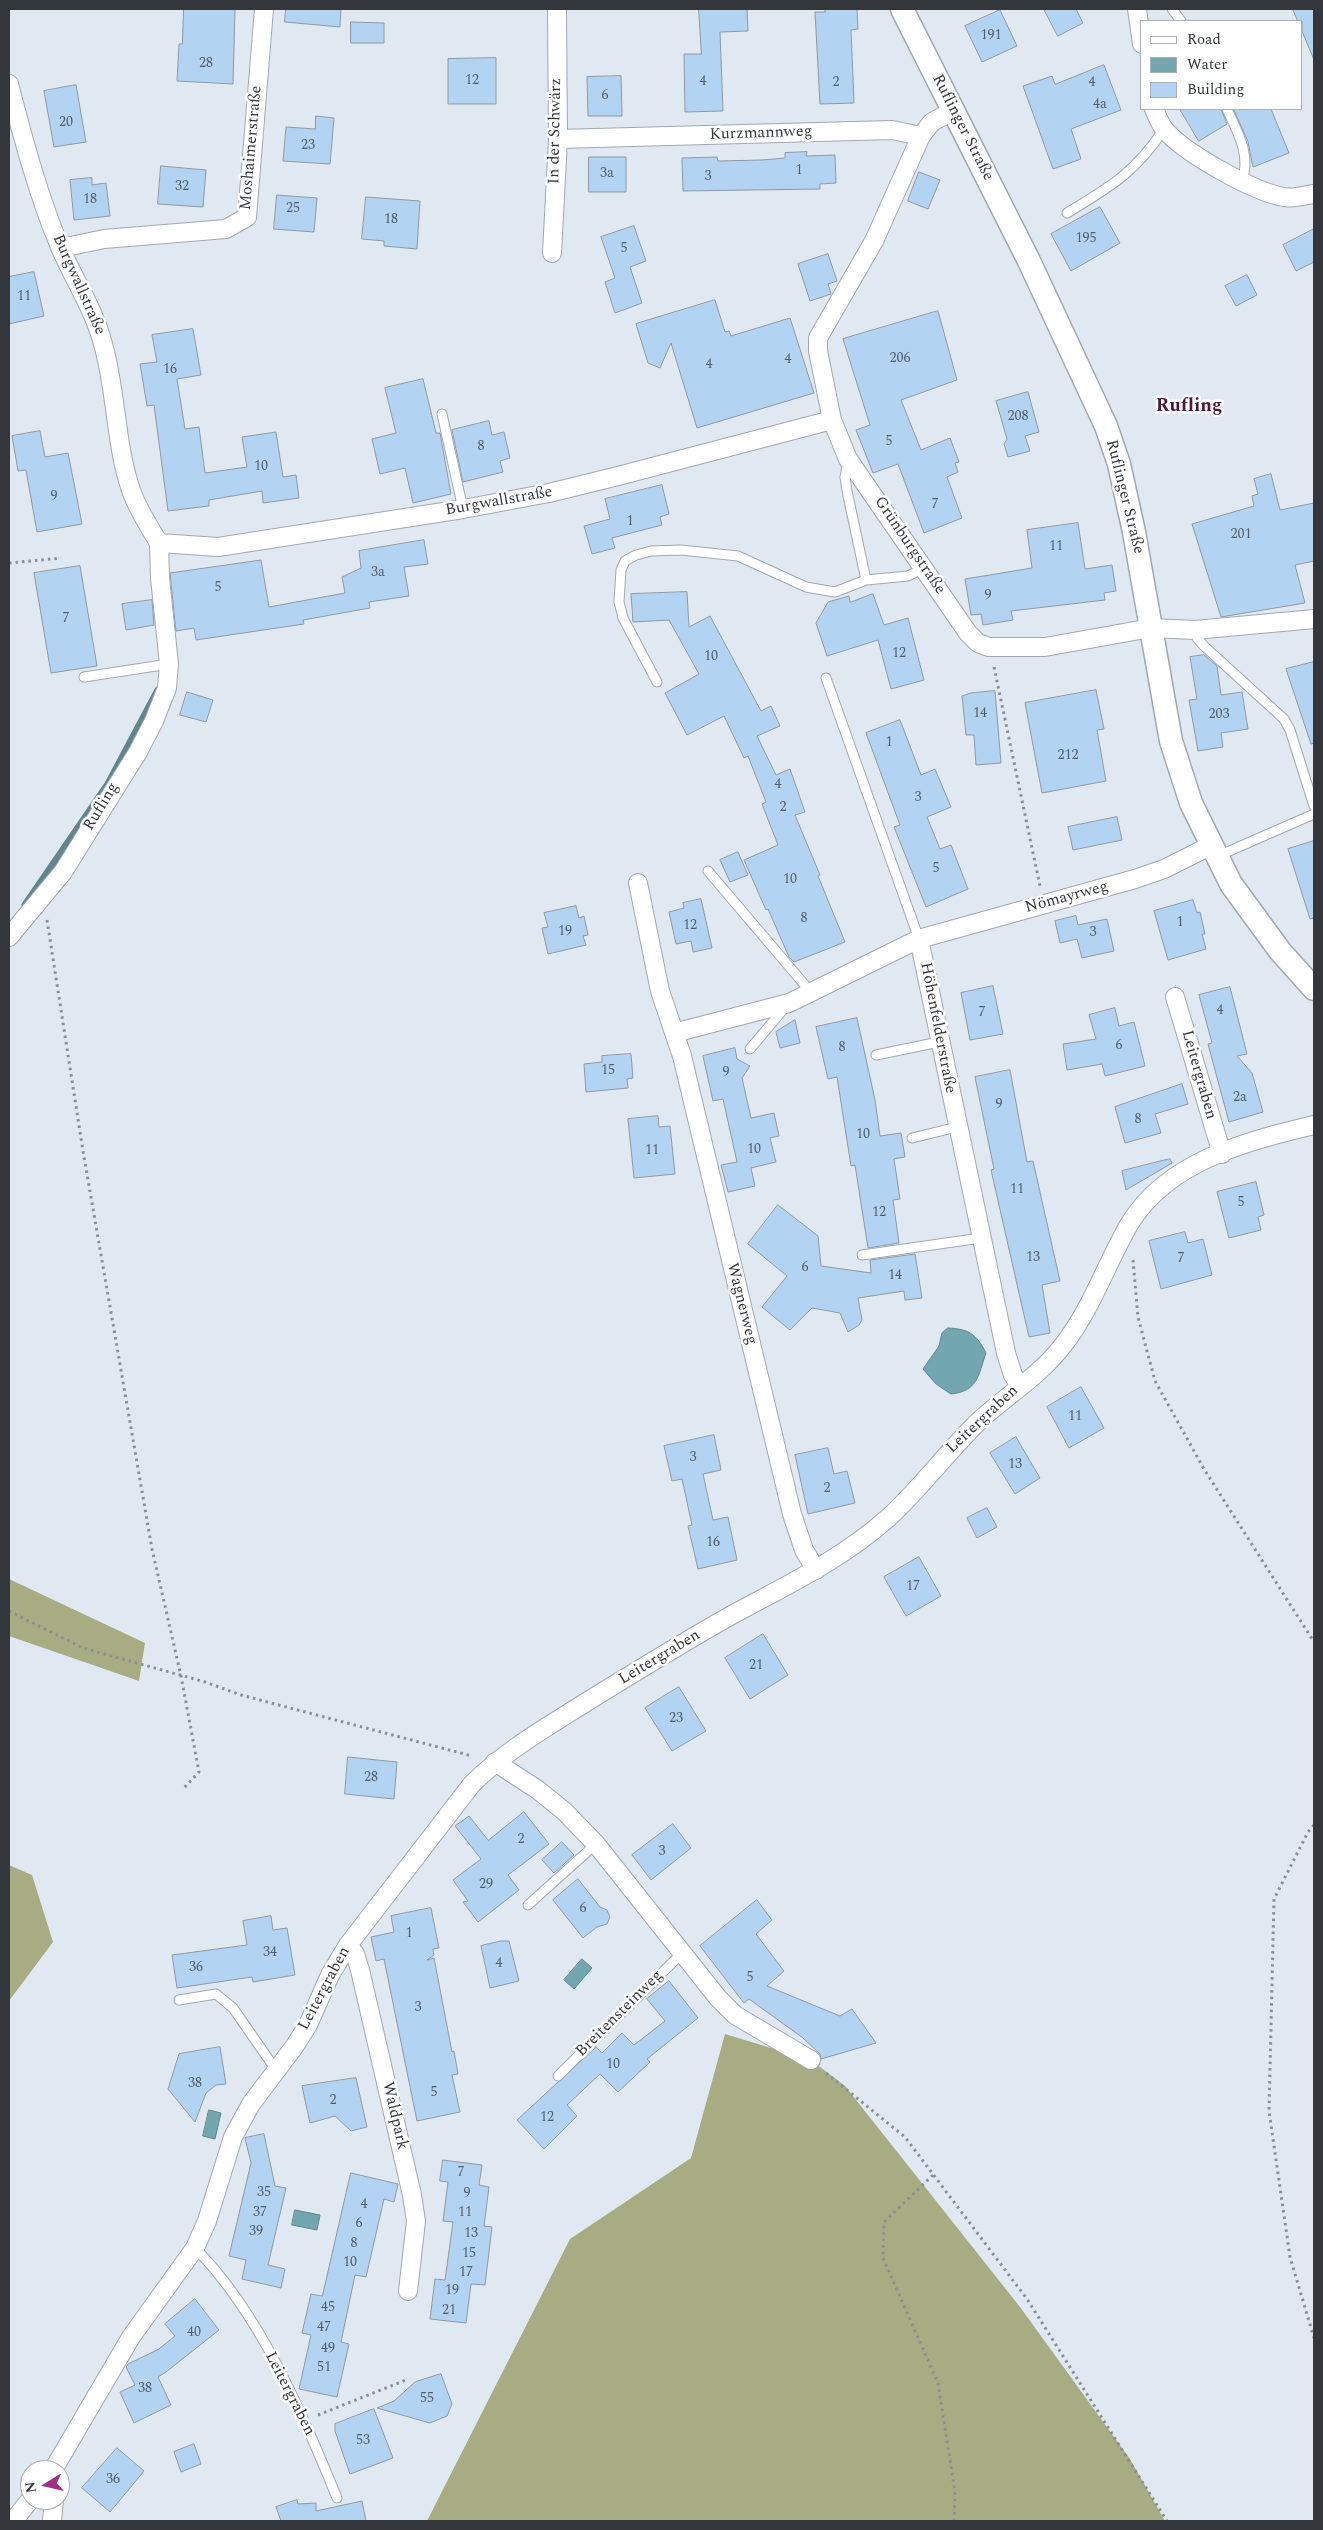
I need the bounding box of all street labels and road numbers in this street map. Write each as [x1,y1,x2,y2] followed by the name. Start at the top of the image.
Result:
[927,72,997,184] street label: Ruflinger Straße
[545,78,567,184] street label: In der Schwärz
[237,85,267,211] street label: Moshaimerstraße
[709,123,813,145] street label: Kurzmannweg
[47,232,109,338] street label: Burgwallstraße
[1101,438,1147,556] street label: Ruflinger Straße
[444,483,554,521] street label: Burgwallstraße
[869,493,949,599] street label: Grünburgstraße
[80,779,124,835] street label: Rufling
[1023,878,1111,918] street label: Nömayrweg
[915,961,959,1095] street label: Höhenfelderstraße
[1176,1028,1220,1122] street label: Leitergraben
[722,1261,760,1347] street label: Wagnerweg
[943,1382,1023,1458] street label: Leitergraben
[616,1626,704,1690] street label: Leitergraben
[295,1944,355,2034] street label: Leitergraben
[572,1966,668,2062] street label: Breitensteinweg
[377,2080,411,2152] street label: Waldpark
[260,2349,318,2439] street label: Leitergraben

